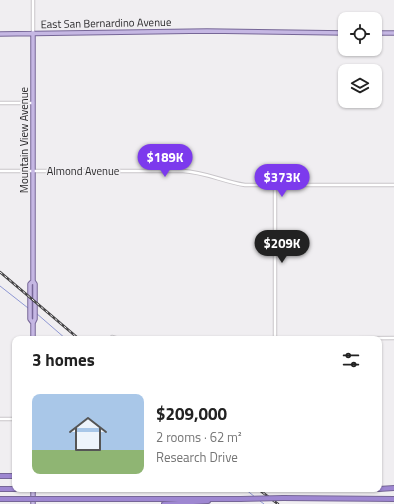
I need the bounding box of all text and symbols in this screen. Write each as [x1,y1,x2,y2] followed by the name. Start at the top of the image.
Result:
[338,12,382,108] map controls
[338,12,382,56] button: locate
[40,14,172,32] street label: East San Bernardino Avenue
[338,64,382,108] button: layers
[16,86,32,193] street label: Mountain View Avenue
[137,144,193,178] pin: $189K
[147,147,183,167] text: $189K
[47,163,120,179] street label: Almond Avenue
[254,164,310,198] pin: $373K
[264,167,300,187] text: $373K
[254,230,310,264] pin: $209K
[264,233,300,253] text: $209K
[32,347,95,373] text: 3 homes
[340,349,362,371] icon: filters
[156,401,227,427] text: $209,000
[64,410,112,458] icon: home
[156,427,242,447] text: 2 rooms · 62 m²
[156,447,238,467] text: Research Drive

